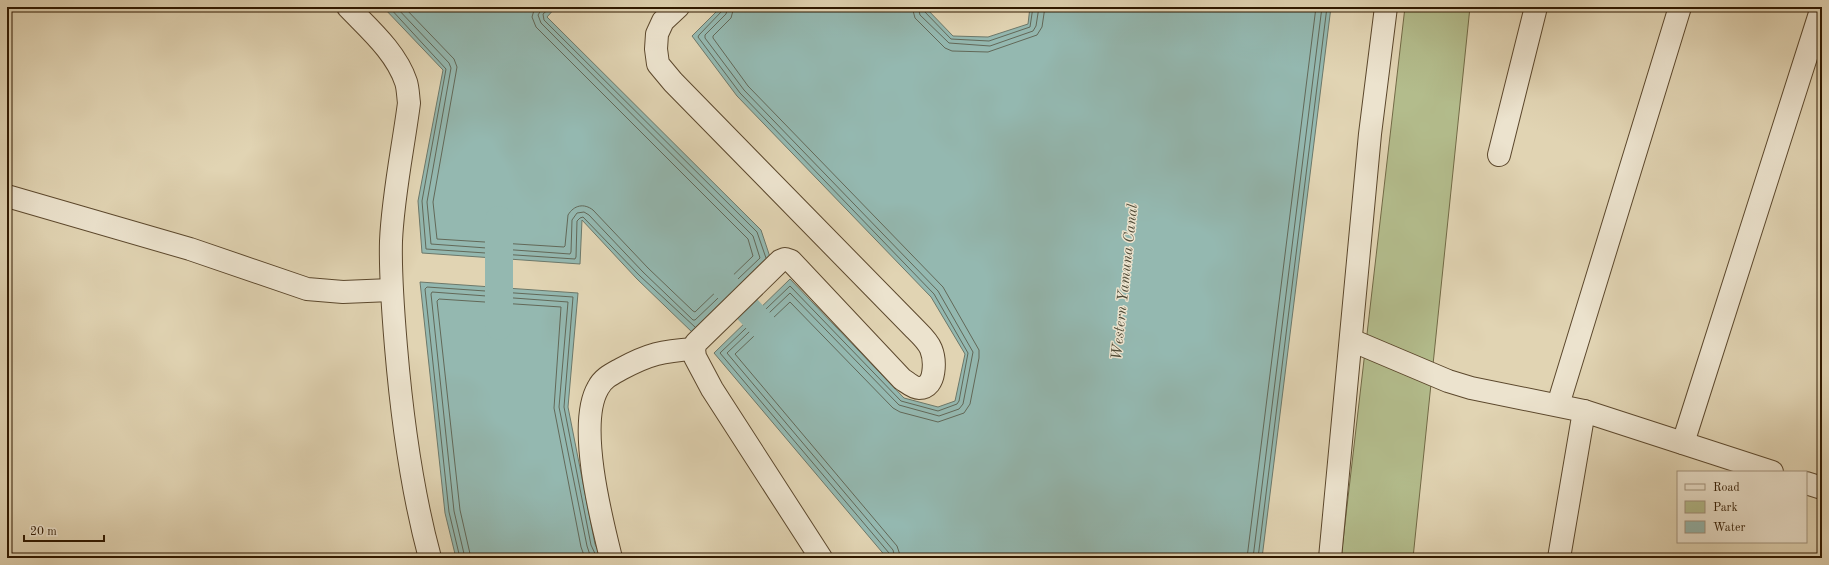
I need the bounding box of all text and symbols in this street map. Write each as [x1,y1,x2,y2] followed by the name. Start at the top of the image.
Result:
[1110,203,1141,361] water label: Western Yamuna Canal
[1677,471,1807,543] legend
[1713,482,1740,494] text: Road
[1713,502,1738,514] text: Park
[24,517,104,543] scale bar
[1713,522,1746,534] text: Water
[30,526,57,538] text: 20 m

